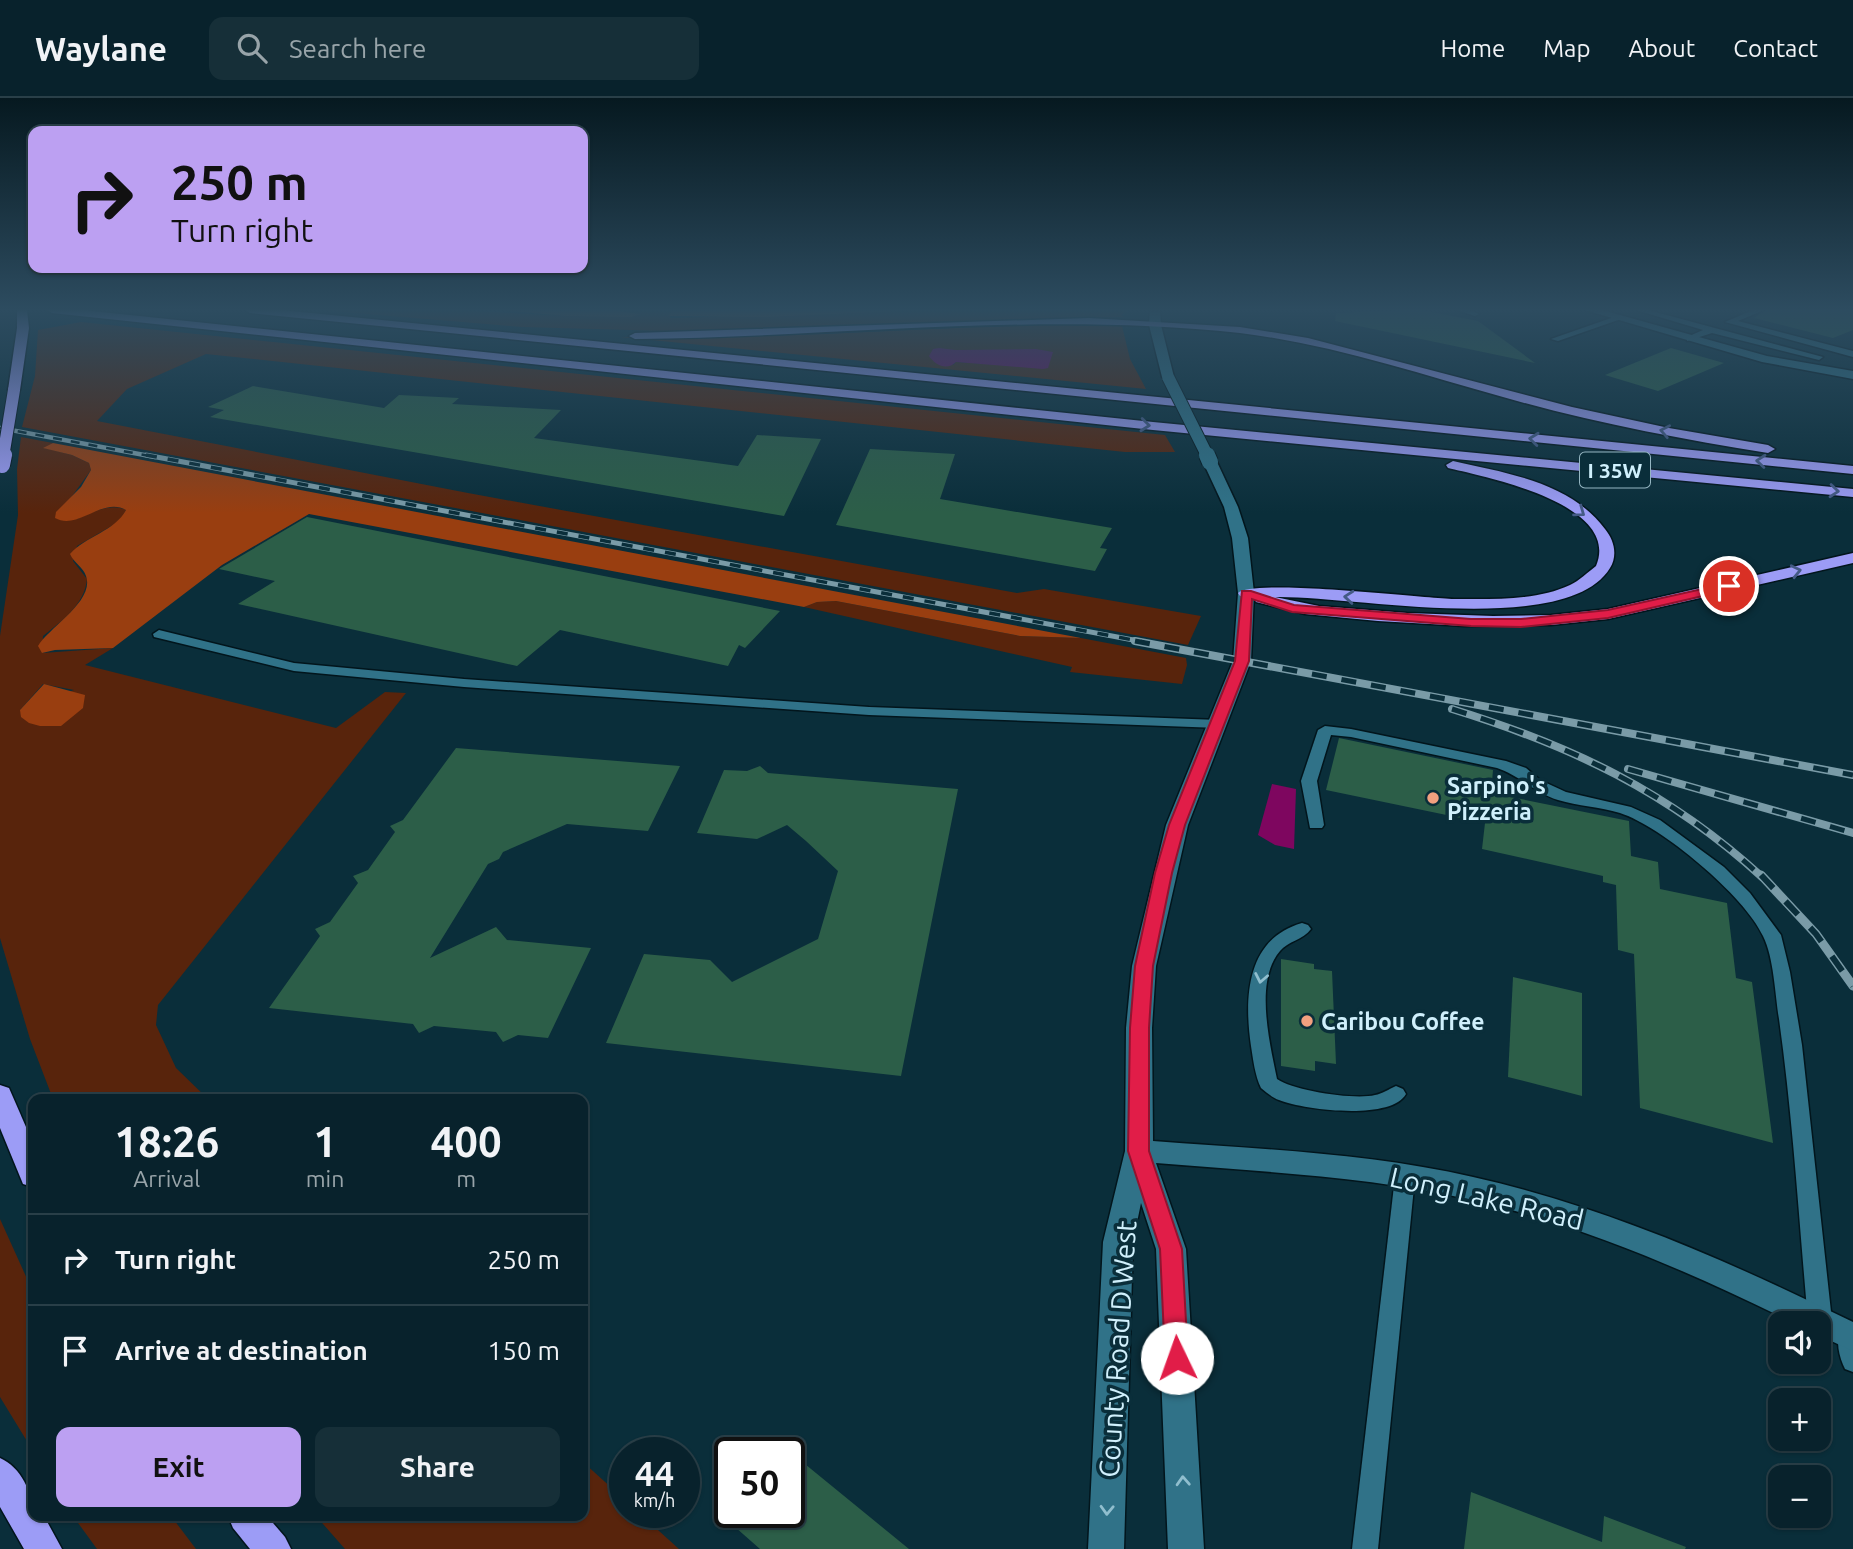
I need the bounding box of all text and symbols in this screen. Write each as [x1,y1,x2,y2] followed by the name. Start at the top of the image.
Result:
[209,17,699,80] search box
[233,29,271,67] icon: search
[35,30,167,67] text: Waylane
[289,34,426,63] text: Search here
[1440,35,1505,62] text: Home
[1543,35,1590,62] text: Map
[1628,35,1695,62] text: About
[1733,35,1818,62] text: Contact
[56,154,147,245] icon: right
[171,154,308,209] text: 250 m
[171,212,313,248] text: Turn right
[1140,417,1151,432] one-way arrow
[1659,424,1671,439] one-way arrow
[1528,432,1539,447] one-way arrow
[1580,452,1650,488] road number: I 35W
[1755,454,1766,469] one-way arrow
[1829,483,1840,498] one-way arrow
[1572,504,1585,517] one-way arrow
[1699,556,1759,616] pin
[1790,564,1802,579] one-way arrow
[1710,567,1748,605] icon: arrive
[1343,590,1354,605] one-way arrow
[1447,773,1546,824] place label: Sarpino's Pizzeria
[1425,790,1441,806] marker: Sarpino's Pizzeria
[1254,972,1269,984] one-way arrow
[1321,1009,1484,1034] place label: Caribou Coffee
[1299,1013,1315,1029] marker: Caribou Coffee
[114,1118,219,1165] text: 18:26
[313,1118,337,1165] text: 1
[431,1118,502,1165] text: 400
[1387,1161,1587,1235] street label: Long Lake Road
[133,1166,200,1191] text: Arrival
[306,1166,344,1191] text: min
[456,1166,476,1191] text: m
[1093,1219,1141,1479] street label: County Road D West
[56,1241,94,1279] icon: right
[115,1245,236,1274] text: Turn right
[488,1245,560,1274] text: 250 m
[1768,1311,1831,1528] map controls
[1768,1311,1831,1374] button: sound
[1140,1321,1214,1395] position arrow
[56,1332,94,1370] icon: arrive
[115,1336,368,1365] text: Arrive at destination
[488,1336,560,1365] text: 150 m
[1768,1388,1831,1451] button: +
[56,1427,301,1507] button: Exit
[315,1427,560,1507] button: Share
[714,1437,805,1528] speed limit sign: 50
[635,1453,674,1493] text: 44
[1768,1465,1831,1528] button: −
[1175,1475,1190,1486] one-way arrow
[634,1490,675,1510] text: km/h
[1100,1505,1115,1516] one-way arrow

